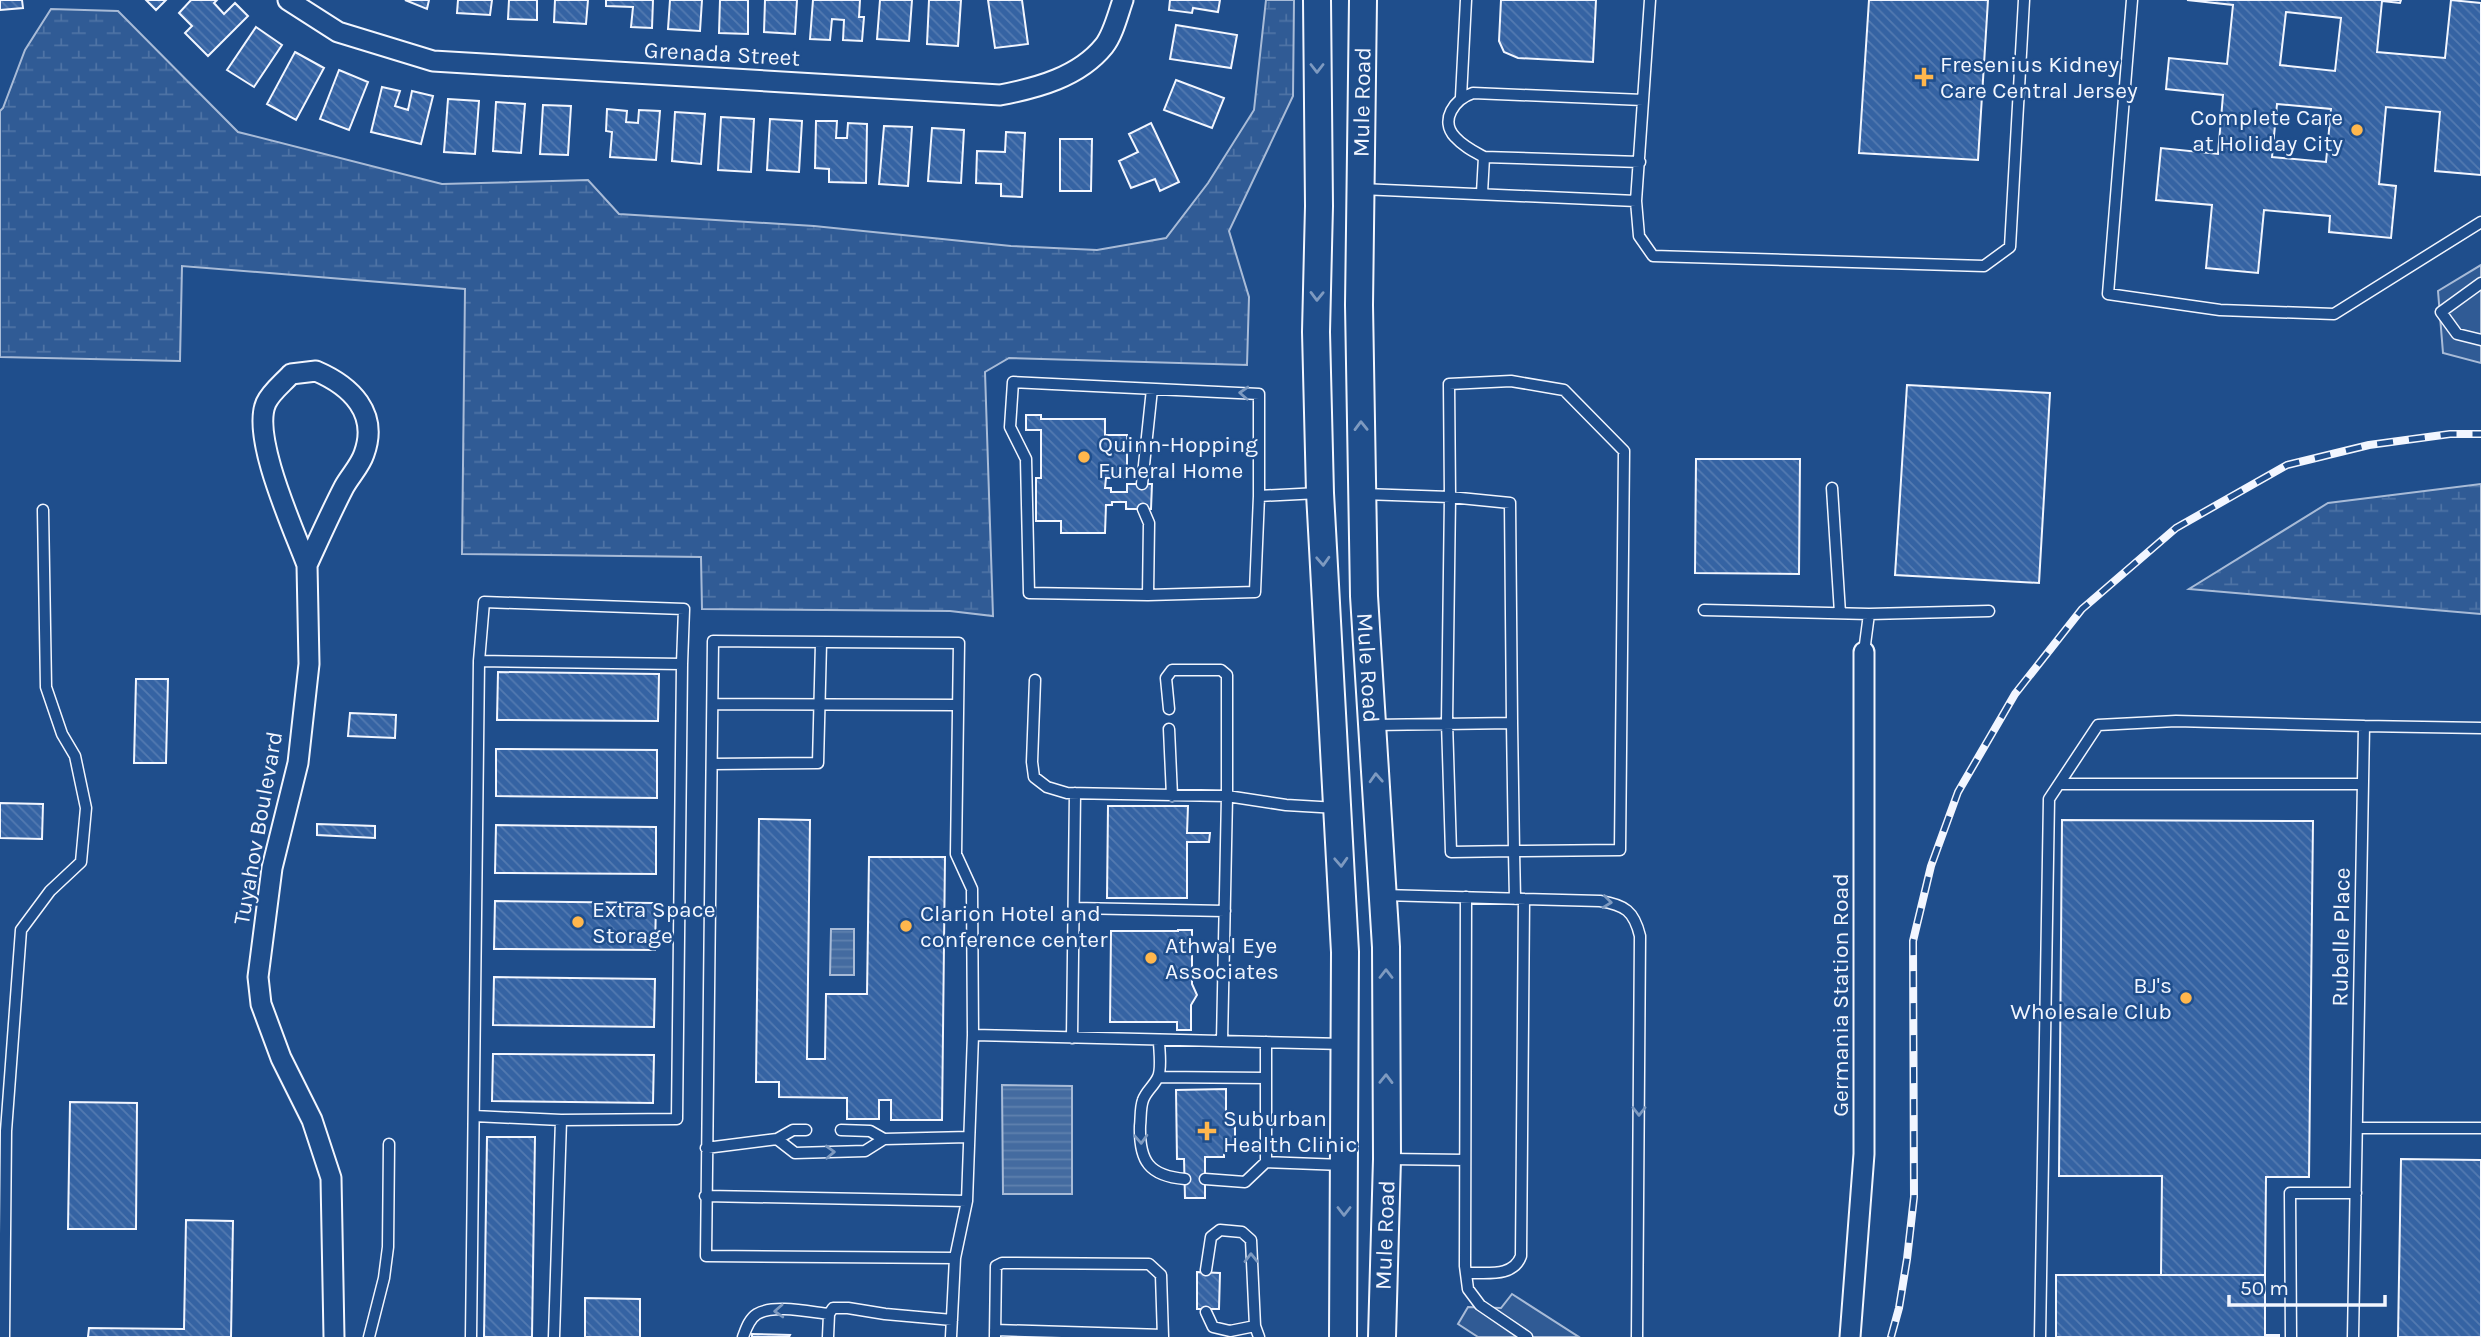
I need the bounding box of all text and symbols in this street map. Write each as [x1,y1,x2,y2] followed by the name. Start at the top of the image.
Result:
[643,36,801,72] street label: Grenada Street
[1348,47,1376,157] street label: Mule Road
[1940,51,2138,104] place label: Fresenius Kidney Care Central Jersey
[1310,63,1325,74] one-way arrow
[1914,67,1934,87] marker: Fresenius Kidney Care Central Jersey
[2190,104,2343,157] place label: Complete Care at Holiday City
[2349,122,2365,138] marker: Complete Care at Holiday City
[1309,290,1324,301] one-way arrow
[1238,386,1249,401] one-way arrow
[1353,420,1369,430] one-way arrow
[1098,431,1258,484] place label: Quinn-Hopping Funeral Home
[1076,449,1092,465] marker: Quinn-Hopping Funeral Home
[1315,556,1330,567] one-way arrow
[1352,612,1385,724] street label: Mule Road
[228,729,288,927] street label: Tuyahov Boulevard
[1369,772,1384,783] one-way arrow
[1333,857,1348,868] one-way arrow
[2326,867,2356,1007] street label: Rubelle Place
[1827,873,1854,1117] street label: Germania Station Road
[1602,895,1613,910] one-way arrow
[592,896,715,949] place label: Extra Space Storage
[920,900,1108,953] place label: Clarion Hotel and conference center
[570,914,586,930] marker: Extra Space Storage
[898,918,914,934] marker: Clarion Hotel and conference center
[1165,932,1279,985] place label: Athwal Eye Associates
[1143,950,1159,966] marker: Athwal Eye Associates
[1378,968,1394,979] one-way arrow
[2010,972,2172,1025] place label: BJ's Wholesale Club
[2178,990,2194,1006] marker: BJ's Wholesale Club
[1379,1074,1394,1085] one-way arrow
[1223,1105,1357,1158] place label: Suburban Health Clinic
[1631,1106,1647,1117] one-way arrow
[1197,1121,1217,1141] marker: Suburban Health Clinic
[1133,1134,1148,1145] one-way arrow
[825,1144,835,1160] one-way arrow
[1370,1180,1400,1290] street label: Mule Road
[1336,1206,1352,1216] one-way arrow
[1243,1252,1259,1262] one-way arrow
[2229,1264,2385,1308] scale bar
[2240,1276,2289,1300] text: 50 m
[773,1303,784,1318] one-way arrow

